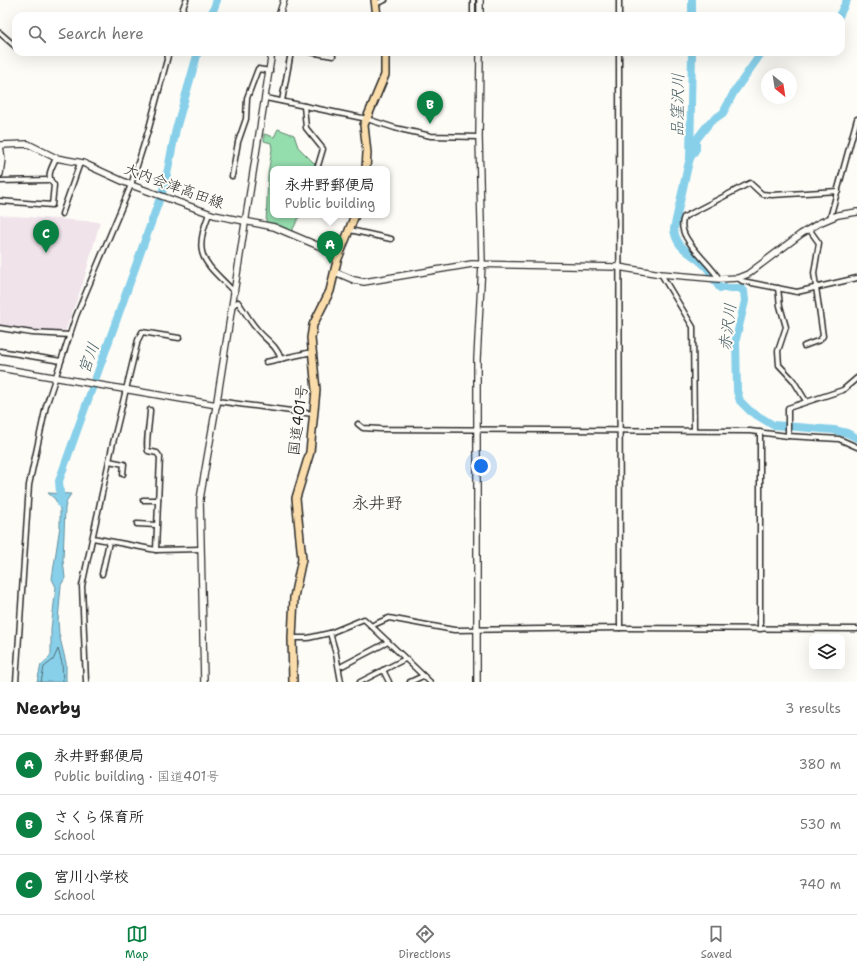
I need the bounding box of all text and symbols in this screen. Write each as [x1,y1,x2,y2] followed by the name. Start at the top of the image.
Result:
[12,12,845,56] search box
[26,23,48,45] icon: search
[58,24,144,44] text: Search here
[761,68,797,104] north arrow
[666,73,689,137] water label: 品窪沢川
[417,91,443,124] pin: B
[121,159,227,213] street label: 大内会津高田線
[270,166,390,218] popup
[285,175,375,195] text: 永井野郵便局
[285,195,375,212] text: Public building
[33,220,59,253] pin: C
[317,231,343,264] pin: A
[714,302,741,352] water label: 赤沢川
[73,340,104,377] water label: 宮川
[284,383,312,457] street label: 国道401号
[471,456,491,476] your location
[352,492,403,514] district label: 永井野
[809,634,845,670] map controls
[809,634,845,670] button: layers
[16,697,81,719] text: Nearby
[785,700,841,717] text: 3 results
[54,746,144,766] text: 永井野郵便局
[24,756,34,773] text: A
[799,756,841,773] text: 380 m
[54,768,219,785] text: Public building · 国道401号
[54,807,144,827] text: さくら保育所
[25,816,33,833] text: B
[800,816,841,833] text: 530 m
[54,827,95,844] text: School
[54,867,129,887] text: 宮川小学校
[25,876,33,893] text: C
[799,876,841,893] text: 740 m
[54,887,95,904] text: School
[125,923,149,962] tab: Map
[398,923,451,962] tab: Directions
[701,923,732,962] tab: Saved

